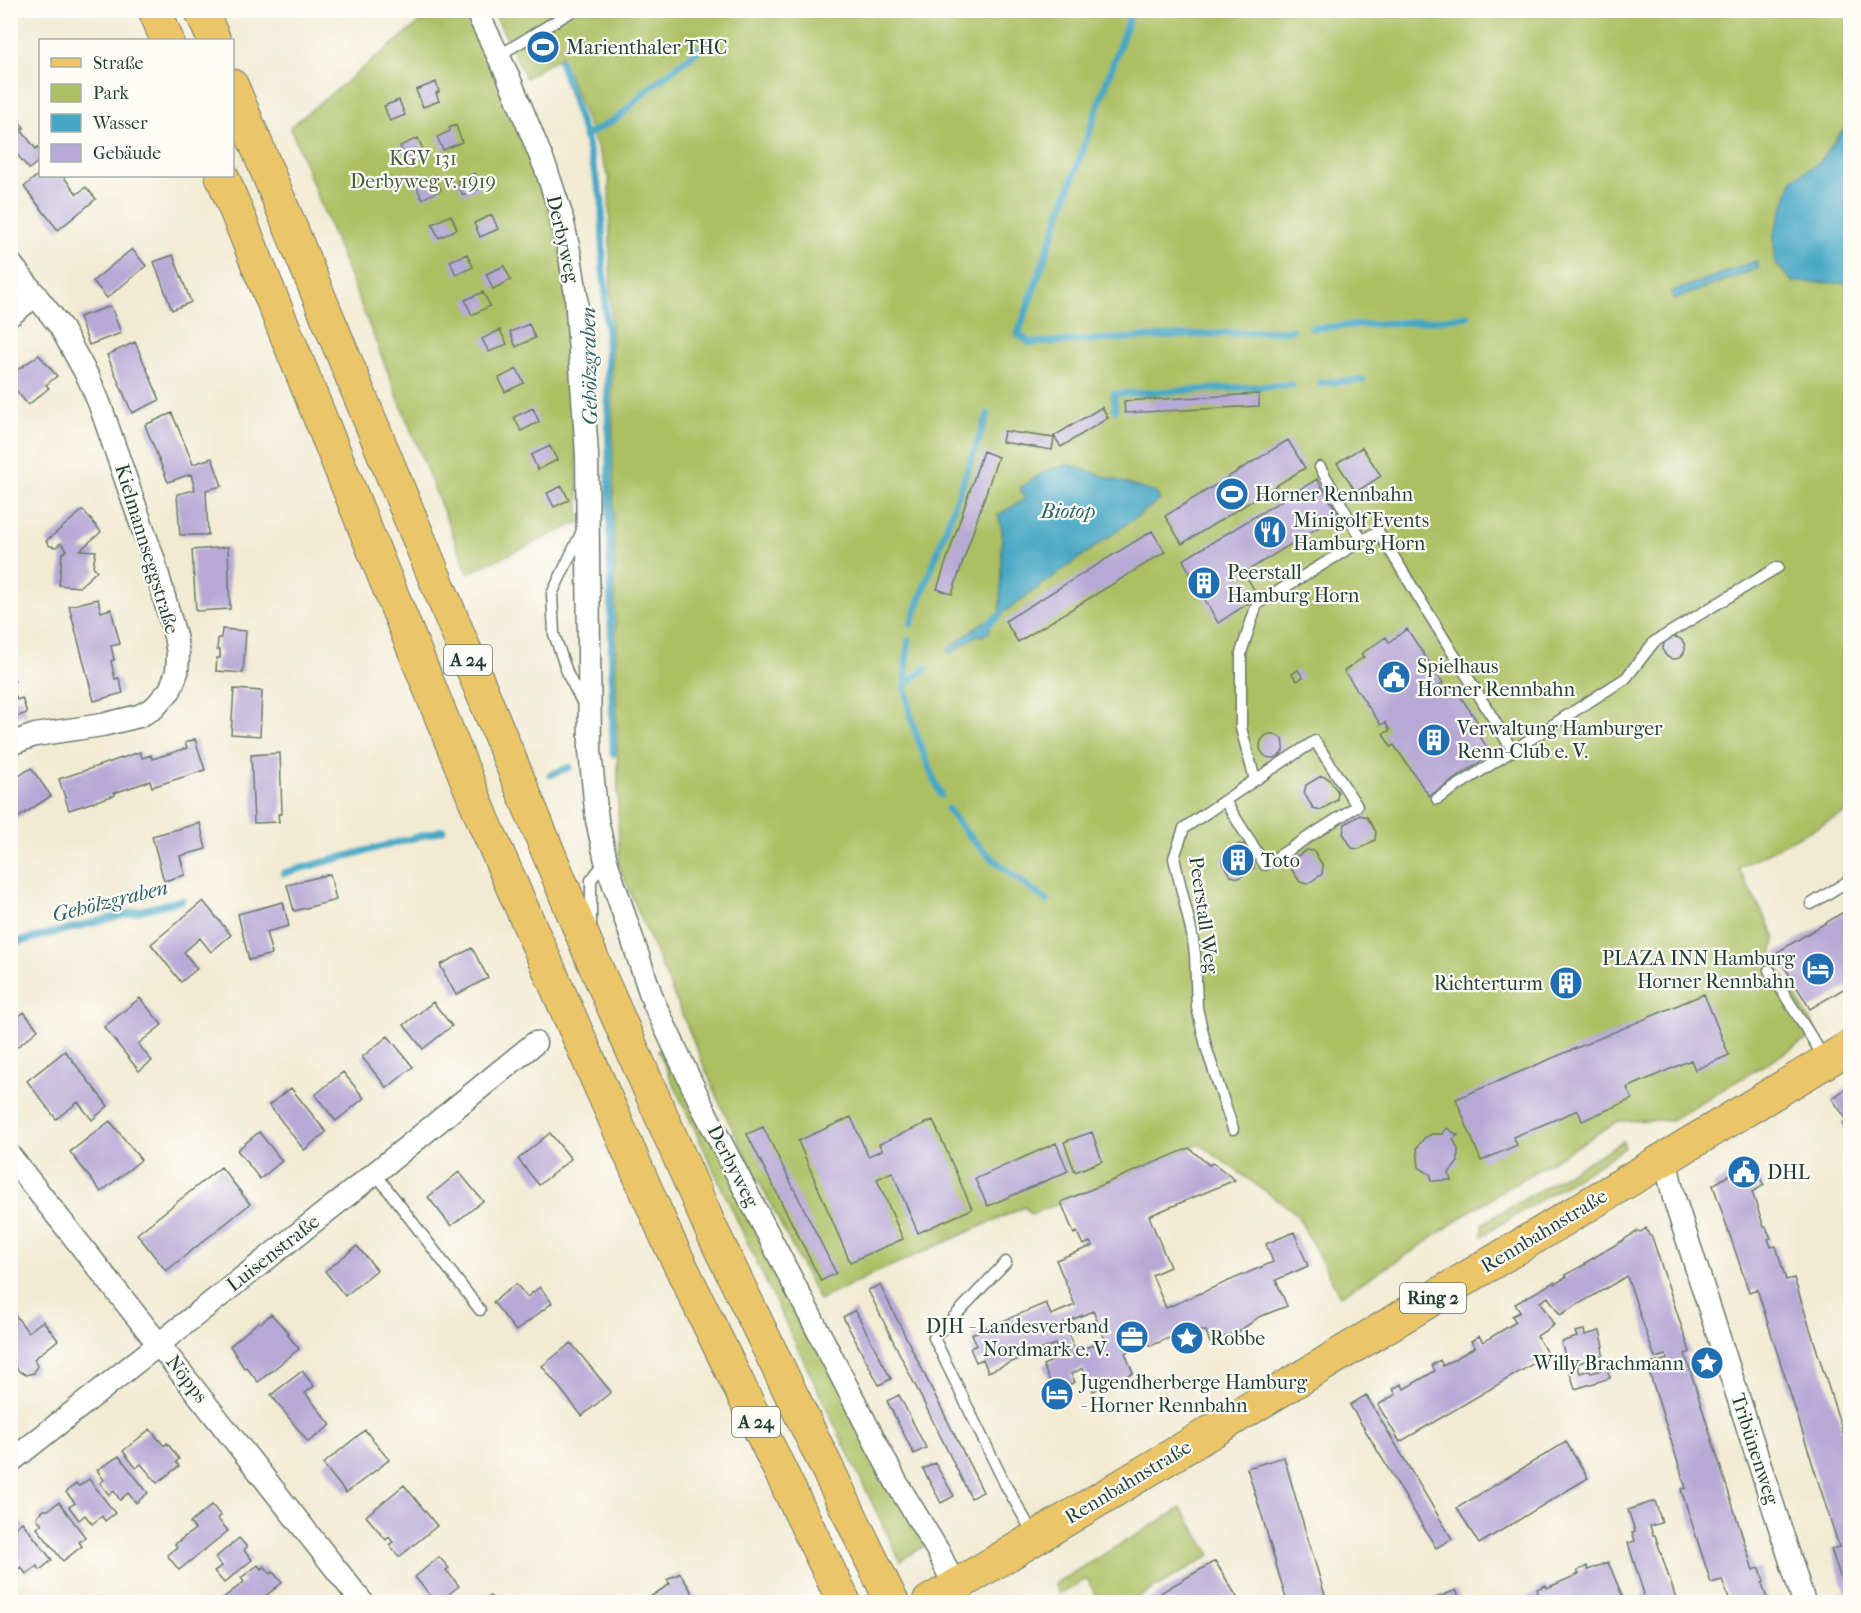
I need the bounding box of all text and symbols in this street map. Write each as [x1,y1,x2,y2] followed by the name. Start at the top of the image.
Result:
[525,29,561,65] sports icon: Marienthaler THC
[566,36,727,59] place label: Marienthaler THC
[39,39,234,177] legend
[93,53,144,74] text: Straße
[93,83,130,104] text: Park
[92,113,148,134] text: Wasser
[93,143,161,164] text: Gebäude
[350,147,496,193] park label: KGV 131 Derbyweg v. 1919
[542,193,584,285] street label: Derbyweg
[576,306,602,425] water label: Gehölzgraben
[110,461,184,637] street label: Kielmannseggstraße
[1214,476,1250,512] sports icon: Horner Rennbahn
[1255,483,1413,506] place label: Horner Rennbahn
[1040,499,1096,523] water label: Biotop
[1293,509,1429,555] place label: Minigolf Events Hamburg Horn
[1252,514,1288,550] restaurant icon: Minigolf Events Hamburg Horn
[1227,561,1360,607] place label: Peerstall Hamburg Horn
[1186,565,1222,601] building icon: Peerstall Hamburg Horn
[444,645,492,675] road number: A 24
[1417,655,1575,701] place label: Spielhaus Horner Rennbahn
[1376,659,1412,695] public building icon: Spielhaus Horner Rennbahn
[1456,717,1663,763] place label: Verwaltung Hamburger Renn-Club e. V.
[1416,722,1452,758] building icon: Verwaltung Hamburger Renn-Club e. V.
[1220,842,1256,878] building icon: Toto
[1261,849,1300,872] place label: Toto
[1184,855,1224,975] street label: Peerstall Weg
[50,875,171,927] water label: Gehölzgraben
[1602,947,1795,993] place label: PLAZA INN Hamburg Horner Rennbahn
[1800,951,1836,987] hotel icon: PLAZA INN Hamburg Horner Rennbahn
[1548,965,1584,1001] building icon: Richterturm
[1434,972,1543,995] place label: Richterturm
[702,1121,764,1211] street label: Derbyweg
[1726,1154,1762,1190] public building icon: DHL
[1767,1161,1810,1184] place label: DHL
[1477,1184,1611,1278] street label: Rennbahnstraße
[222,1210,324,1296] street label: Luisenstraße
[1400,1283,1466,1313] road number: Ring 2
[926,1315,1110,1361] place label: DJH - Landesverband Nordmark e. V.
[1114,1319,1150,1355] office icon: DJH - Landesverband Nordmark e. V.
[1169,1320,1205,1356] place icon: Robbe
[1210,1327,1265,1350] place label: Robbe
[1689,1345,1725,1381] place icon: Willy Brachmann
[161,1351,213,1407] street label: Nöpps
[1532,1352,1684,1375] place label: Willy Brachmann
[1078,1371,1307,1417] place label: Jugendherberge Hamburg - Horner Rennbahn
[1039,1376,1075,1412] hotel icon: Jugendherberge Hamburg - Horner Rennbahn
[1726,1390,1784,1508] street label: Tribünenweg
[732,1407,780,1437] road number: A 24
[1061,1435,1195,1529] street label: Rennbahnstraße

